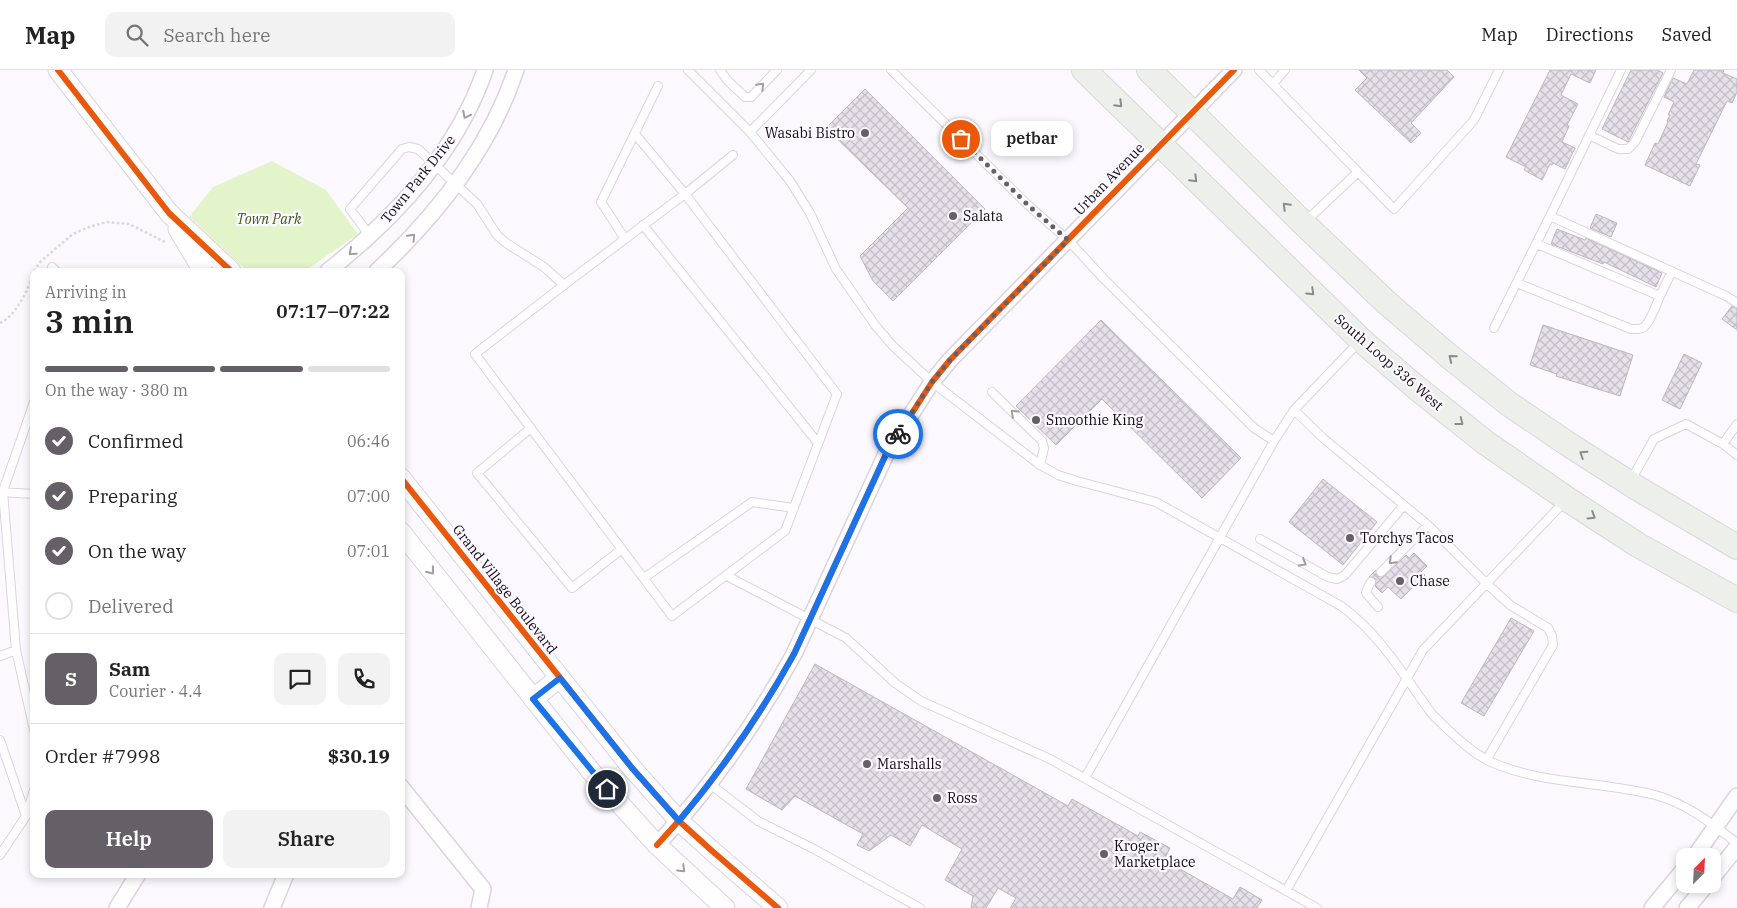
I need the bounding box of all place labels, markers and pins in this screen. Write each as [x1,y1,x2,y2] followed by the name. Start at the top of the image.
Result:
[940,118,982,160] pin
[991,122,1074,156] callout: petbar
[765,124,855,142] place label: Wasabi Bistro
[859,127,871,139] marker: Wasabi Bistro
[963,207,1004,225] place label: Salata
[947,210,959,222] marker: Salata
[1046,411,1144,429] place label: Smoothie King
[1030,414,1042,426] marker: Smoothie King
[1360,529,1454,547] place label: Torchys Tacos
[1344,532,1356,544] marker: Torchys Tacos
[1410,572,1450,590] place label: Chase
[1394,575,1406,587] marker: Chase
[877,755,942,773] place label: Marshalls
[861,758,873,770] marker: Marshalls
[586,768,628,810] pin
[947,789,978,807] place label: Ross
[931,792,943,804] marker: Ross
[1114,837,1195,871] place label: Kroger Marketplace
[1098,848,1110,860] marker: Kroger Marketplace

